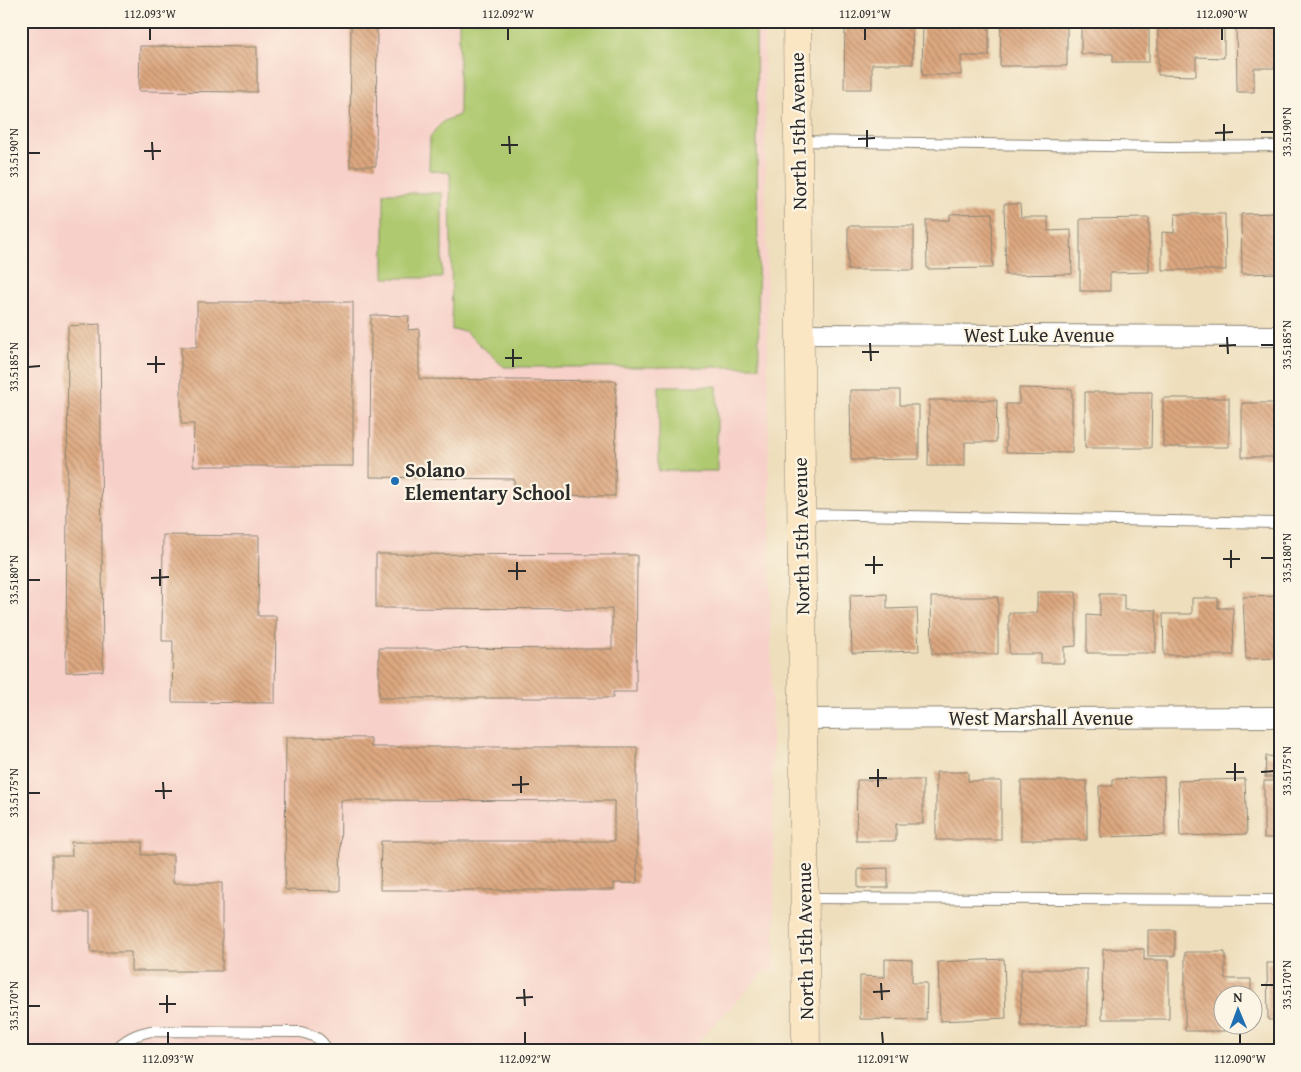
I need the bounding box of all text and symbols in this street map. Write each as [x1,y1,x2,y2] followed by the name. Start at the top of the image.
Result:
[124,5,177,22] text: 112.093°W
[482,5,535,22] text: 112.092°W
[839,5,892,22] text: 112.091°W
[1196,5,1249,22] text: 112.090°W
[782,52,813,210] street label: North 15th Avenue
[1278,107,1295,157] text: 33.5190°N
[5,128,22,178] text: 33.5190°N
[964,320,1114,349] street label: West Luke Avenue
[1278,320,1295,370] text: 33.5185°N
[5,342,22,392] text: 33.5185°N
[405,455,571,507] place label: Solano Elementary School
[785,457,816,615] street label: North 15th Avenue
[389,475,401,487] marker: Solano Elementary School
[1278,533,1295,583] text: 33.5180°N
[5,555,22,605] text: 33.5180°N
[949,703,1133,732] street label: West Marshall Avenue
[1278,746,1295,796] text: 33.5175°N
[5,768,22,818] text: 33.5175°N
[789,862,820,1020] street label: North 15th Avenue
[1278,960,1295,1010] text: 33.5170°N
[5,981,22,1031] text: 33.5170°N
[1214,984,1264,1034] north arrow
[1233,987,1243,1007] text: N
[142,1050,195,1067] text: 112.093°W
[499,1050,552,1067] text: 112.092°W
[857,1050,910,1067] text: 112.091°W
[1214,1050,1267,1067] text: 112.090°W

